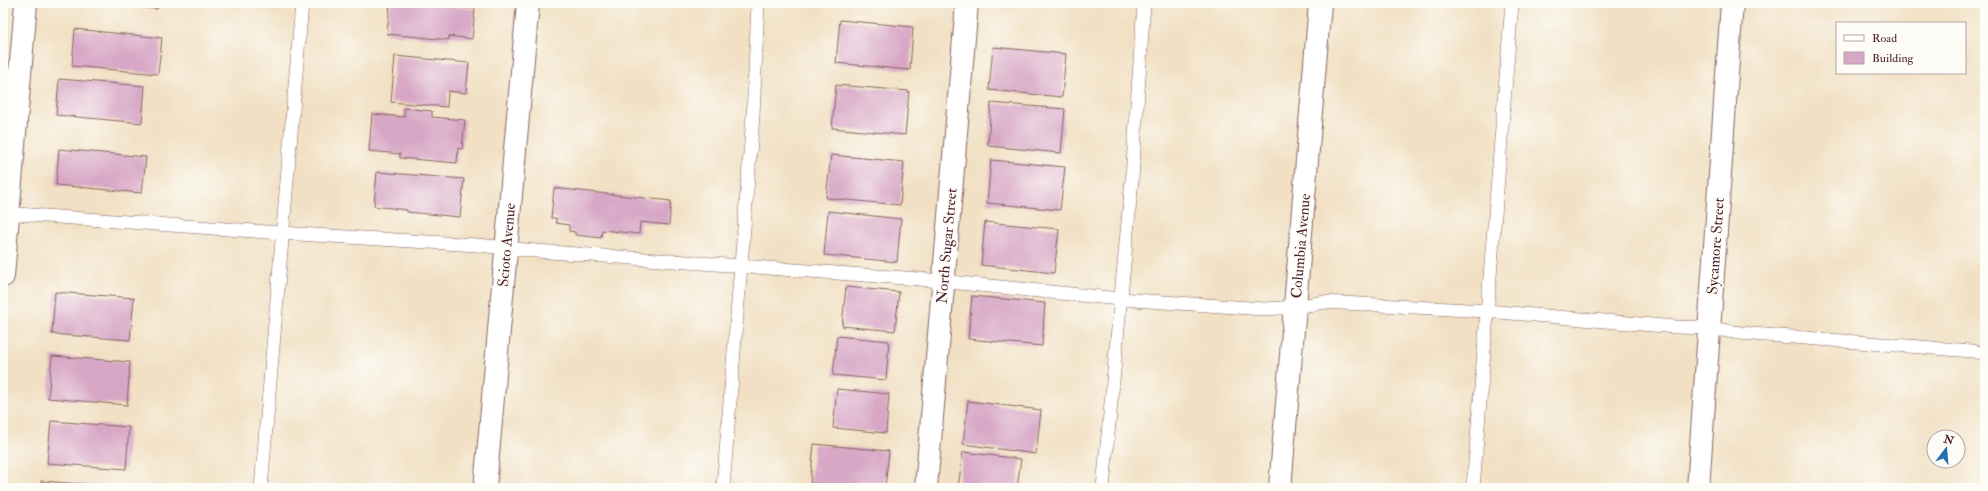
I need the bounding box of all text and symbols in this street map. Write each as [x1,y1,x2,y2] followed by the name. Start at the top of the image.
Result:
[1836,22,1966,74] legend
[1872,31,1897,46] text: Road
[1872,51,1915,66] text: Building
[932,187,962,305] street label: North Sugar Street
[1287,193,1315,299] street label: Columbia Avenue
[1703,197,1729,295] street label: Sycamore Street
[494,202,520,288] street label: Scioto Avenue
[1926,429,1966,469] north arrow
[1941,432,1956,448] text: N

